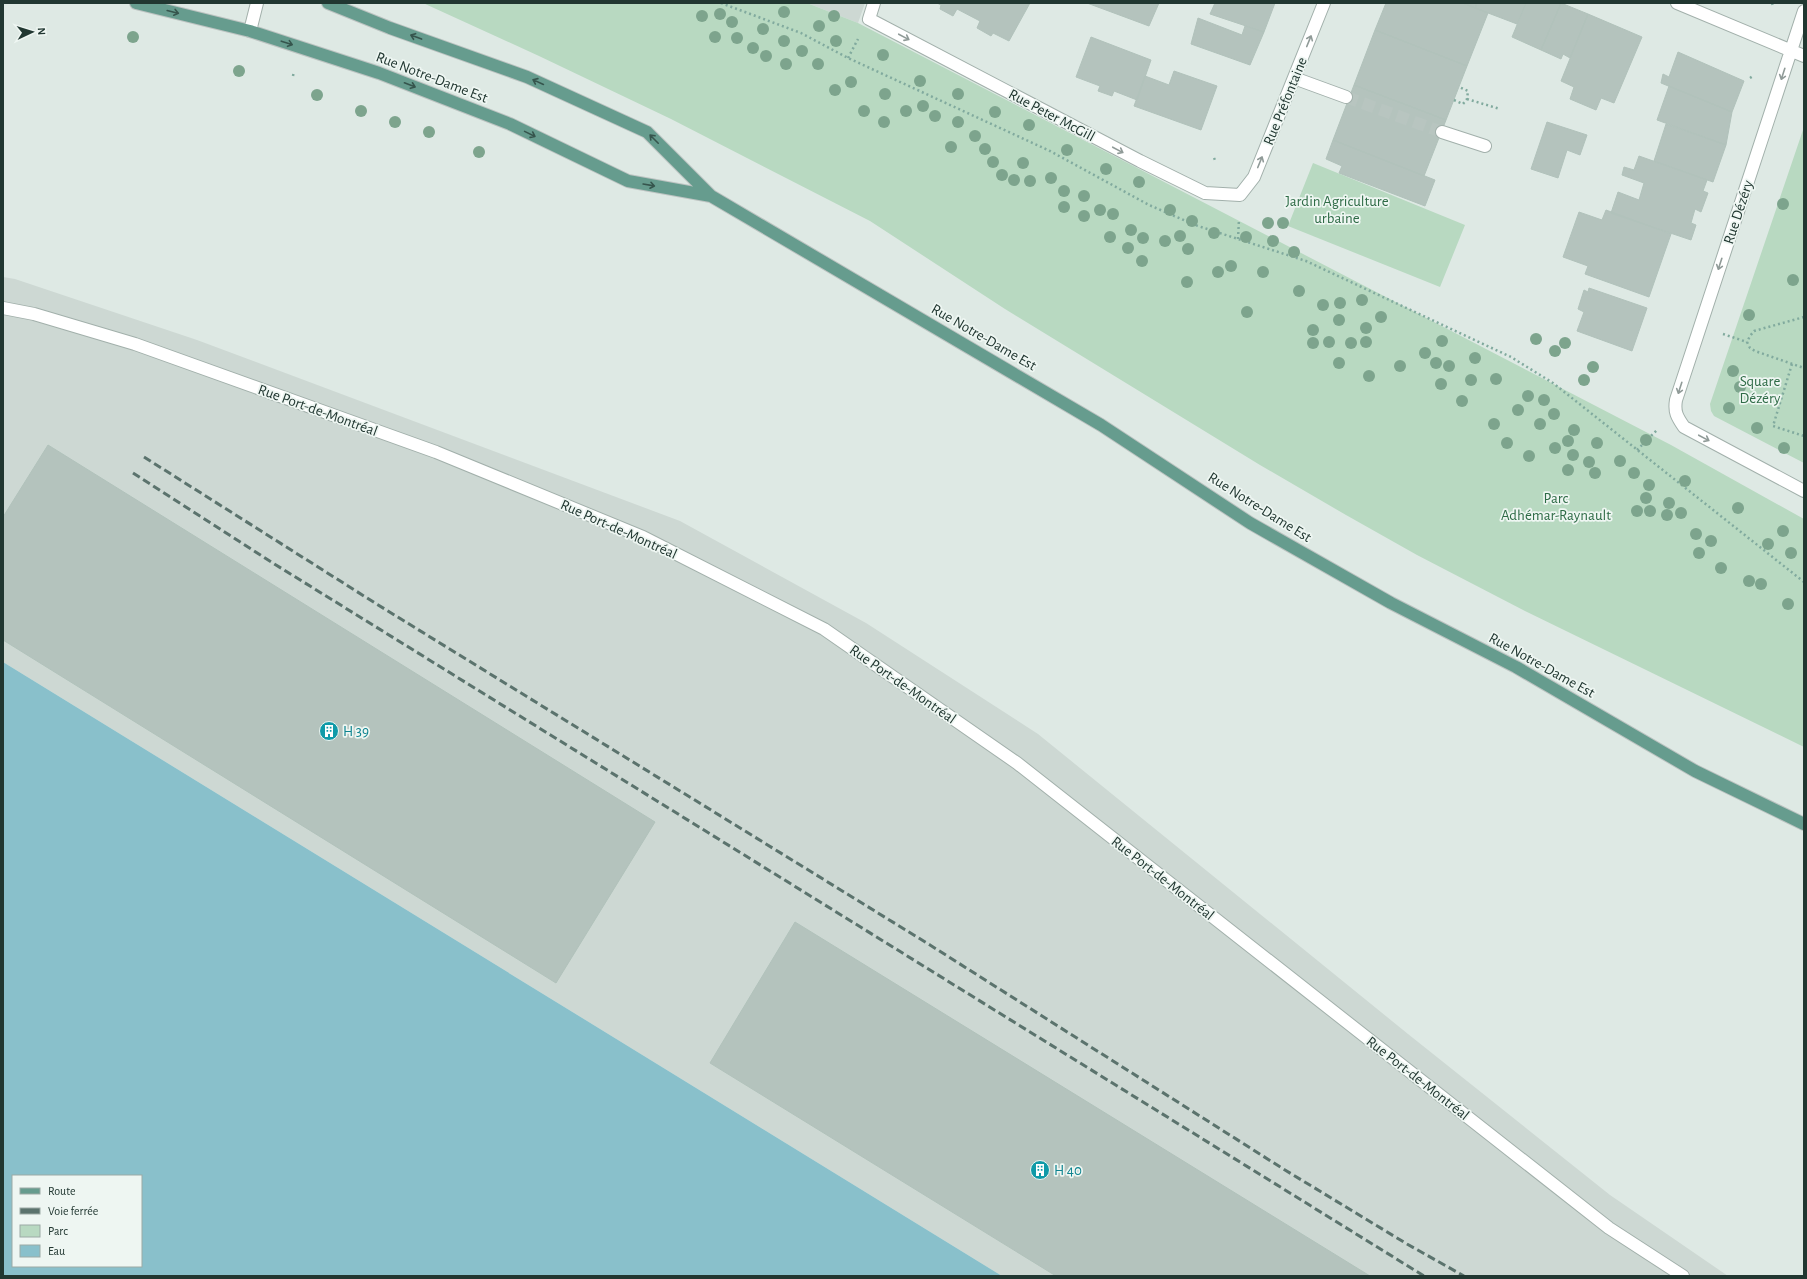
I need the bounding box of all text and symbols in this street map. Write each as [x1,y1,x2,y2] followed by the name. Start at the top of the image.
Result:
[167,9,180,17] one-way arrow
[12,12,52,52] north arrow
[36,27,47,36] text: N
[409,33,422,40] one-way arrow
[897,34,909,41] one-way arrow
[1305,36,1313,48] one-way arrow
[280,40,292,48] one-way arrow
[374,49,490,106] street label: Rue Notre-Dame Est
[1261,55,1310,147] street label: Rue Préfontaine
[1779,68,1786,81] one-way arrow
[532,78,544,85] one-way arrow
[403,82,415,90] one-way arrow
[1006,86,1097,144] street label: Rue Peter McGill
[524,131,536,138] one-way arrow
[649,134,659,144] one-way arrow
[1112,146,1124,154] one-way arrow
[1257,156,1264,168] one-way arrow
[1721,178,1756,246] street label: Rue Dézéry
[642,181,655,189] one-way arrow
[1285,194,1389,226] park label: Jardin Agriculture urbaine
[1716,258,1724,270] one-way arrow
[929,301,1039,374] street label: Rue Notre-Dame Est
[1740,374,1781,406] park label: Square Dézéry
[1675,381,1683,393] one-way arrow
[256,382,380,439] street label: Rue Port-de-Montréal
[1698,435,1710,443] one-way arrow
[1206,470,1314,545] street label: Rue Notre-Dame Est
[1501,491,1611,523] park label: Parc Adhémar-Raynault
[558,497,679,562] street label: Rue Port-de-Montréal
[1486,630,1597,701] street label: Rue Notre-Dame Est
[847,642,959,727] street label: Rue Port-de-Montréal
[318,720,340,742] building icon: H 39
[343,724,369,739] place label: H 39
[1108,834,1217,923] street label: Rue Port-de-Montréal
[1363,1034,1472,1123] street label: Rue Port-de-Montréal
[1029,1159,1051,1181] building icon: H 40
[1054,1163,1082,1178] place label: H 40
[12,1175,142,1267] legend
[48,1185,75,1197] text: Route
[48,1205,98,1217] text: Voie ferrée
[48,1225,68,1237] text: Parc
[48,1245,65,1257] text: Eau

